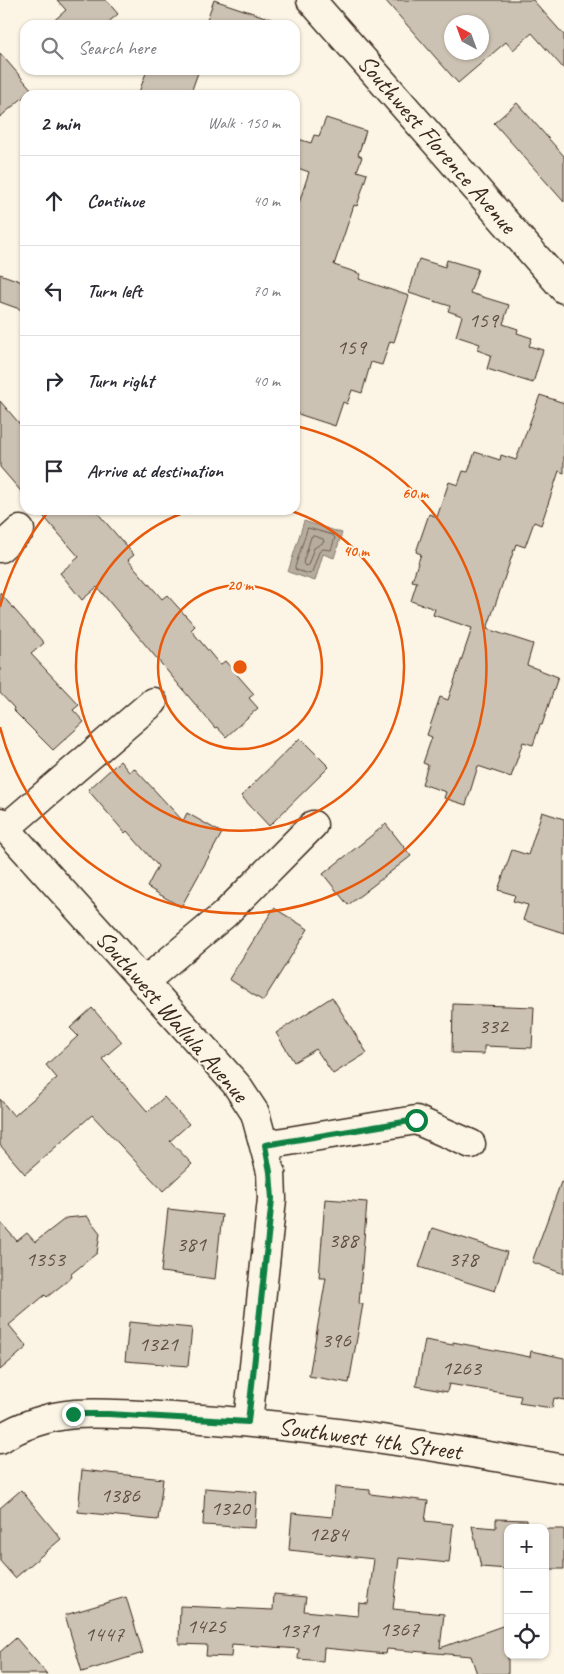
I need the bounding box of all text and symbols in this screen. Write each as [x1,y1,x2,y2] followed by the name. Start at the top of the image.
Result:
[444,15,489,60] north arrow
[20,20,300,75] search box
[38,34,66,62] icon: search
[78,36,155,60] text: Search here
[350,48,525,242] street label: Southwest Florence Avenue
[40,110,80,136] text: 2 min
[208,113,280,133] text: Walk · 150 m
[40,187,68,215] icon: ahead
[87,189,144,213] text: Continue
[253,191,280,211] text: 40 m
[40,277,68,305] icon: left
[87,279,142,303] text: Turn left
[253,281,280,301] text: 70 m
[468,306,500,334] house number: 159
[336,333,368,361] house number: 159
[40,367,68,395] icon: right
[87,369,154,393] text: Turn right
[253,371,280,391] text: 40 m
[40,457,68,485] icon: arrive
[87,459,223,483] text: Arrive at destination
[402,484,429,503] text: 60 m
[343,542,370,561] text: 40 m
[227,576,254,595] text: 20 m
[231,658,249,676] centre of rings
[88,923,257,1110] street label: Southwest Wallula Avenue
[478,1012,510,1040] house number: 332
[405,1109,428,1132] route start
[328,1226,360,1254] house number: 388
[176,1230,207,1258] house number: 381
[25,1245,67,1273] house number: 1353
[448,1245,480,1273] house number: 378
[321,1326,352,1354] house number: 396
[138,1330,179,1358] house number: 1321
[441,1354,483,1382] house number: 1263
[62,1403,85,1426] route end
[276,1410,466,1468] street label: Southwest 4th Street
[100,1481,141,1509] house number: 1386
[210,1494,252,1522] house number: 1320
[308,1520,350,1548] house number: 1284
[504,1524,549,1659] map controls
[504,1524,549,1569] button: +
[504,1569,549,1614] button: −
[186,1612,227,1640] house number: 1425
[504,1614,549,1659] button: locate
[379,1615,420,1643] house number: 1367
[279,1616,320,1644] house number: 1371
[84,1620,125,1648] house number: 1447

